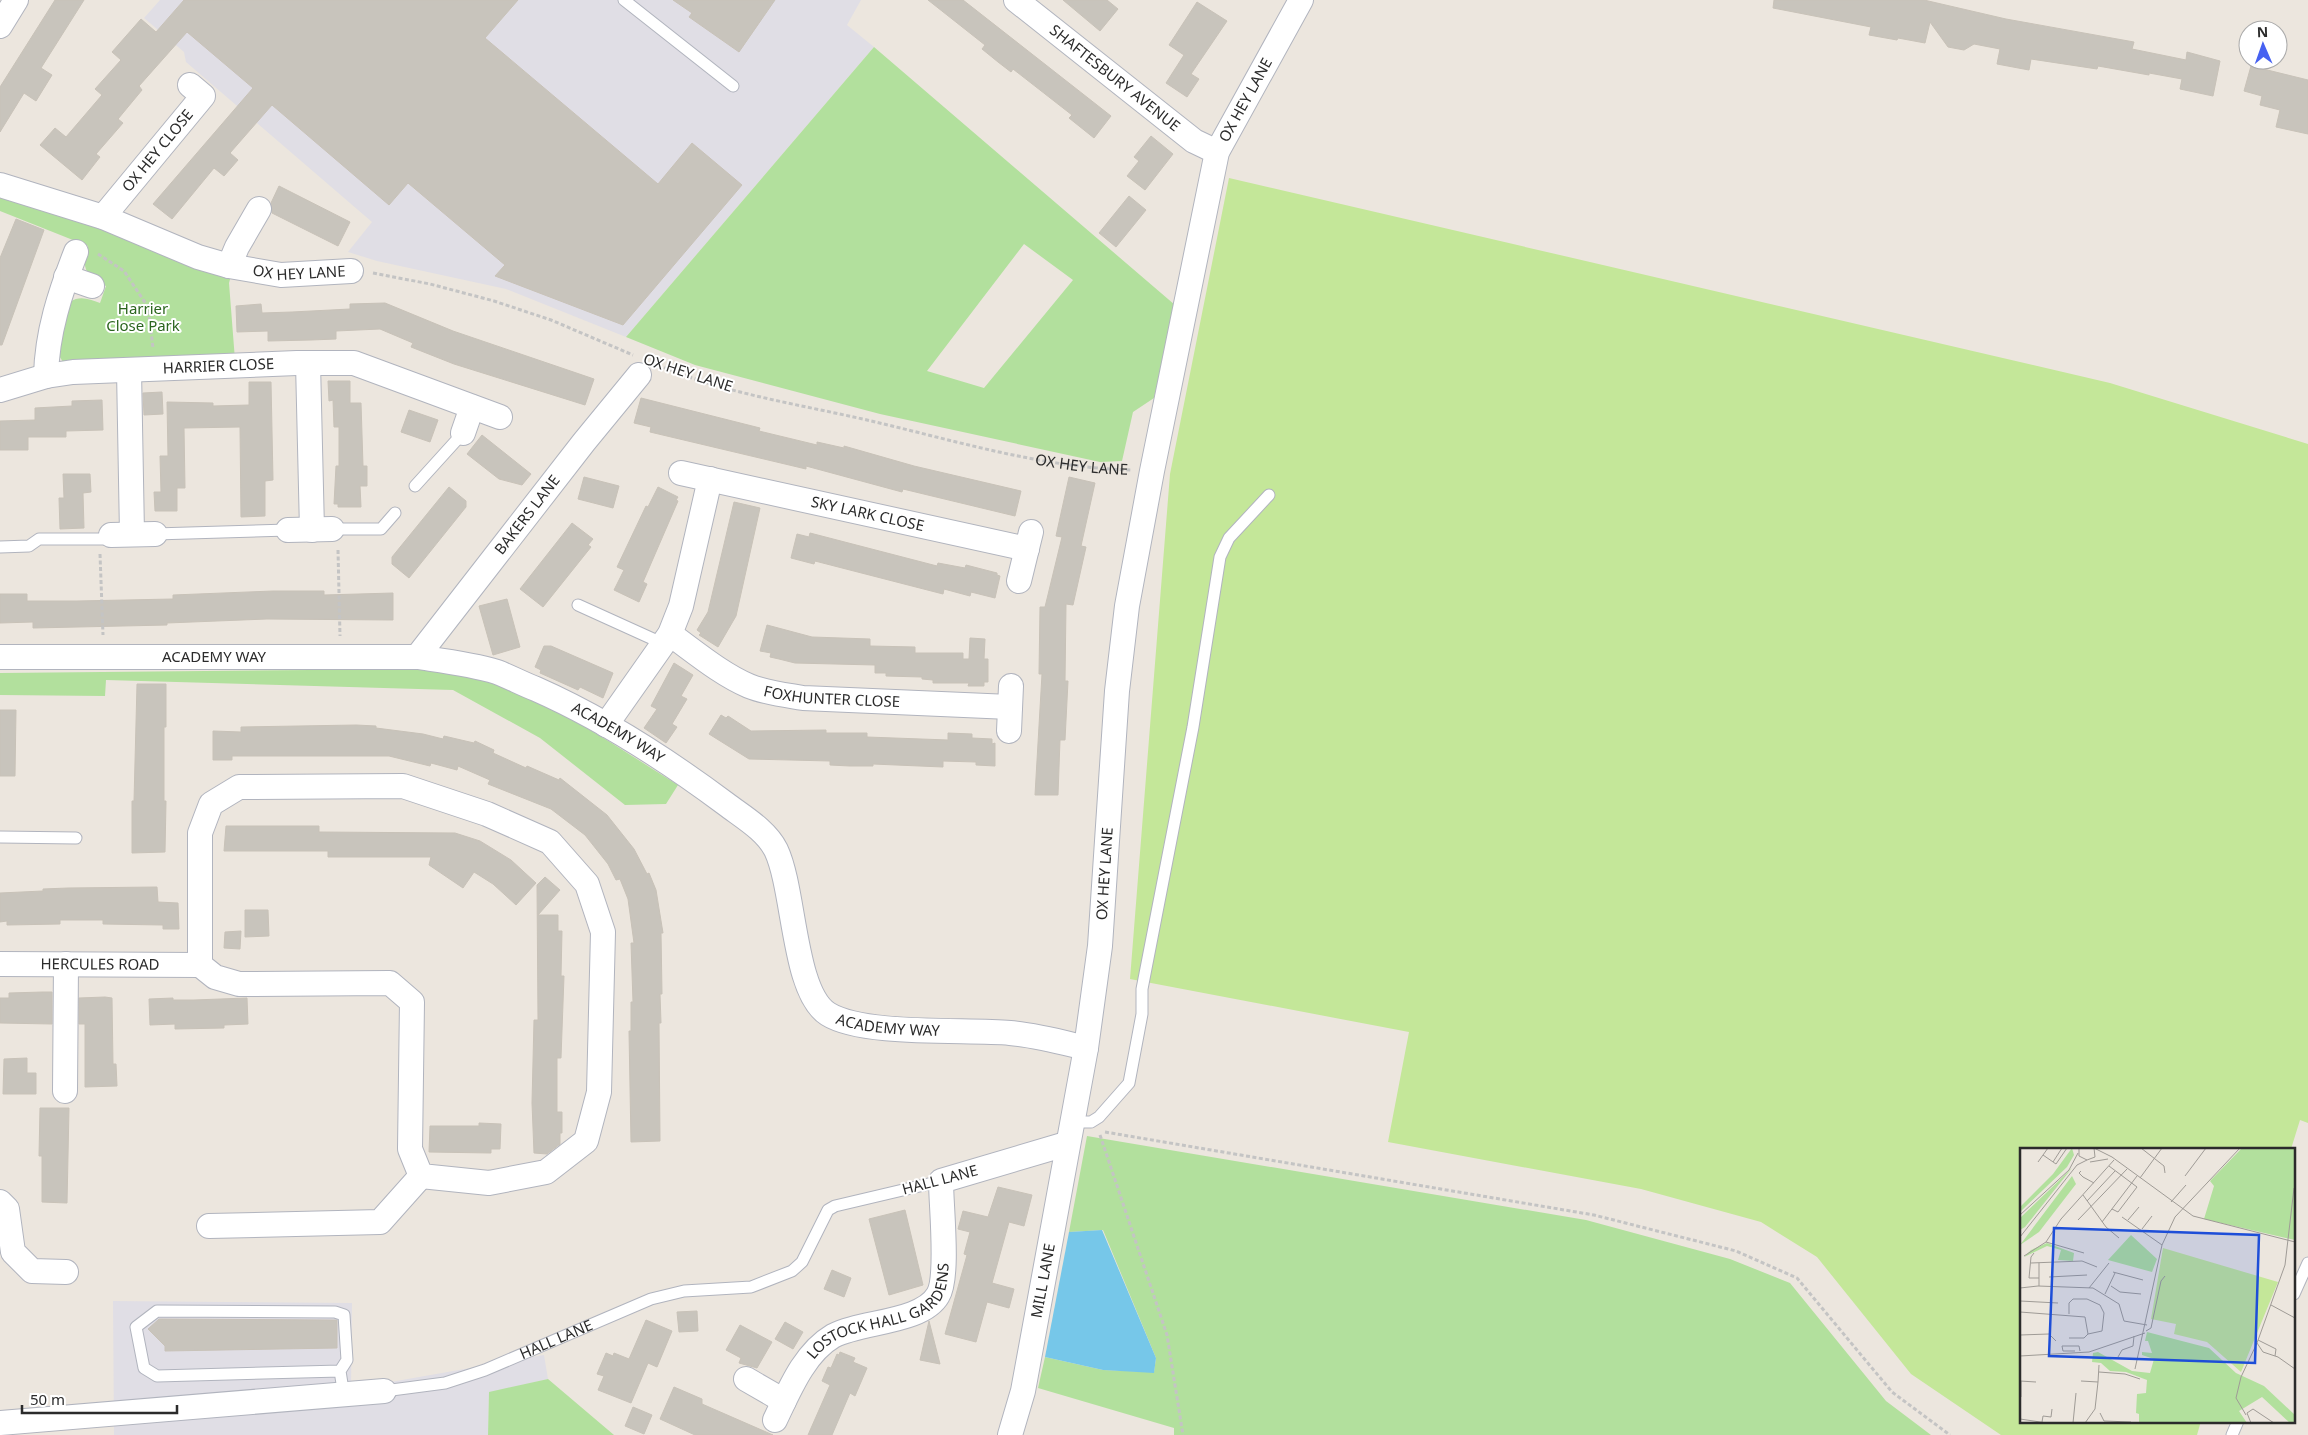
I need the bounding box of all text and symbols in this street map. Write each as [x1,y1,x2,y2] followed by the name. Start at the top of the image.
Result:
[1046,20,1185,135] street label: SHAFTESBURY AVENUE
[2238,20,2288,70] north arrow
[2257,22,2269,41] text: N
[1214,54,1276,145] street label: OX HEY LANE
[117,105,197,196] street label: OX HEY CLOSE
[251,259,346,284] street label: OX HEY LANE
[106,298,180,335] park label: Harrier Close Park
[641,348,736,396] street label: OX HEY LANE
[162,353,275,377] street label: HARRIER CLOSE
[1034,449,1128,479] street label: OX HEY LANE
[489,470,564,558] street label: BAKERS LANE
[809,491,926,535] street label: SKY LARK CLOSE
[162,646,267,666] street label: ACADEMY WAY
[762,680,901,711] street label: FOXHUNTER CLOSE
[569,697,669,767] street label: ACADEMY WAY
[1091,826,1117,921] street label: OX HEY LANE
[40,953,160,974] street label: HERCULES ROAD
[834,1008,941,1040] street label: ACADEMY WAY
[2020,1148,2296,1422] inset map
[900,1159,980,1199] street label: HALL LANE
[1026,1242,1059,1320] street label: MILL LANE
[801,1262,953,1363] street label: LOSTOCK HALL GARDENS
[516,1314,595,1363] street label: HALL LANE
[22,1382,178,1414] scale bar
[30,1389,65,1409] text: 50 m

